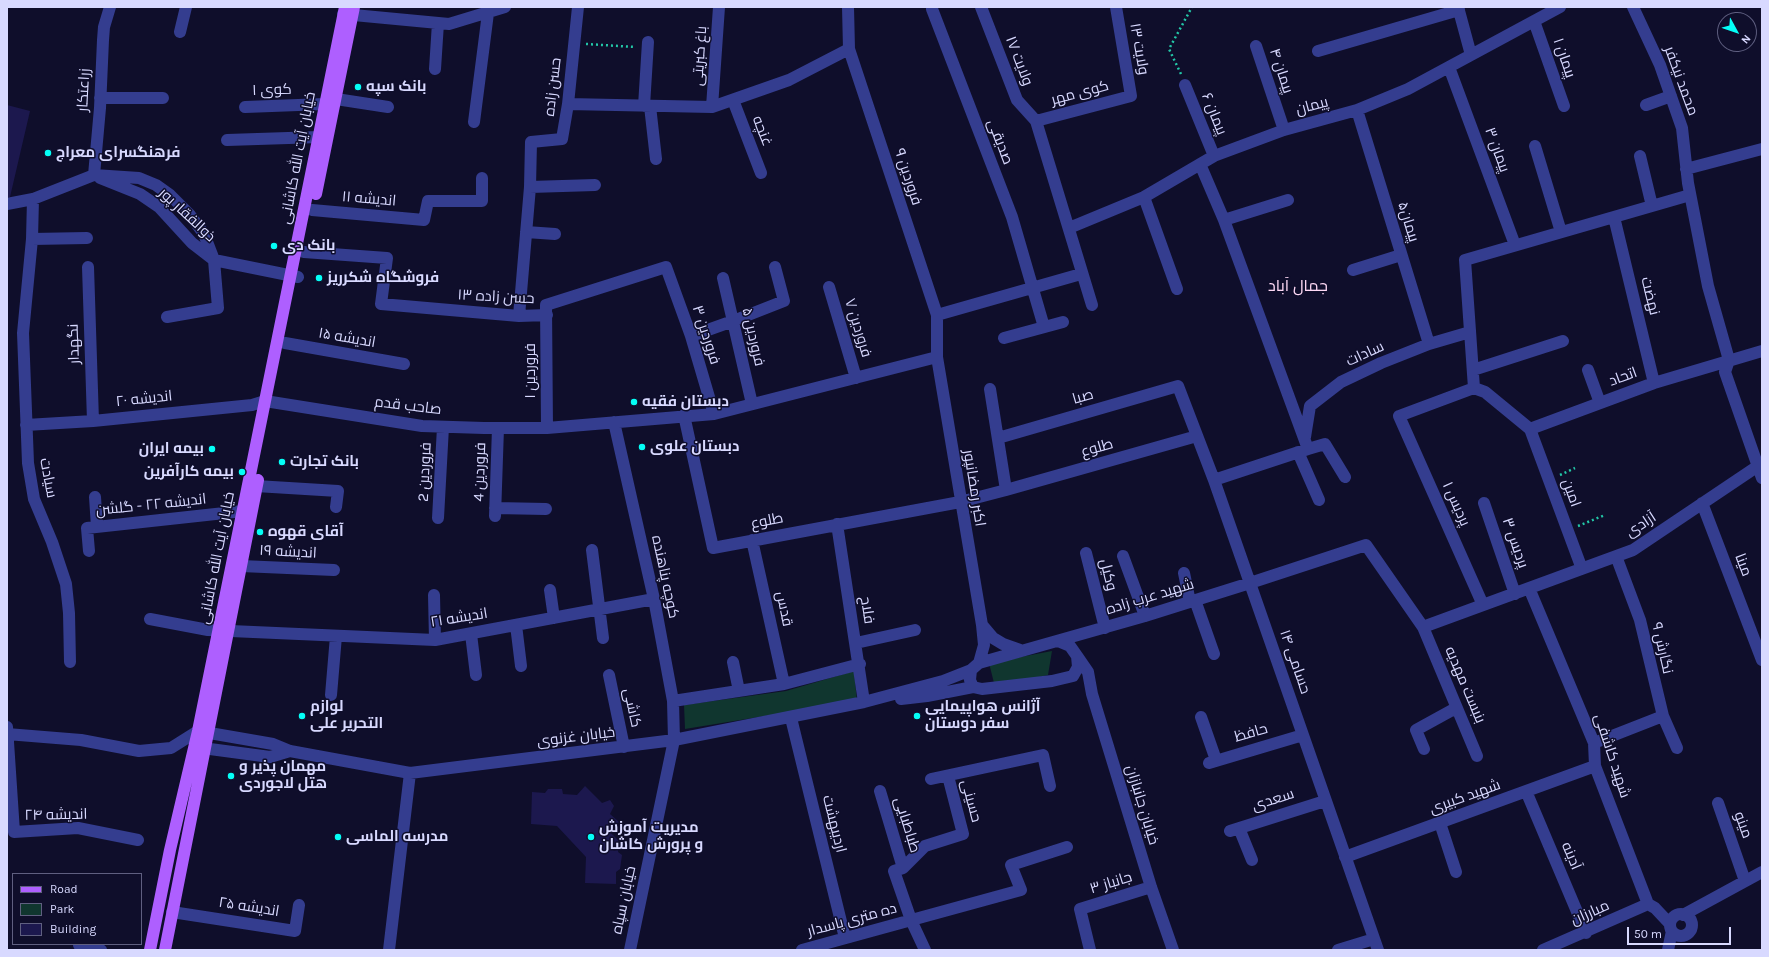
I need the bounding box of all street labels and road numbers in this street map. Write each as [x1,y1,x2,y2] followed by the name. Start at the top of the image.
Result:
[1126,22,1152,76] street label: ولایت ۱۳
[689,25,711,87] street label: باغ کبریتی
[1001,34,1037,88] street label: ولایت ۱۷
[1549,36,1579,80] street label: پیمان ۱
[1660,44,1702,118] street label: محمد نیکفر
[1265,46,1297,96] street label: پیمان ۴
[540,57,566,117] street label: حسن زاده
[74,68,94,112] street label: زراعتکار
[1049,77,1111,109] street label: کوی مهر
[252,80,292,100] street label: کوی ۱
[276,90,320,226] street label: خیابان آیت الله کاشانی
[1197,90,1231,138] street label: پیمان ۶
[1294,93,1330,119] street label: پیمان
[748,113,776,149] street label: غنچه
[983,117,1017,167] street label: صدیقی
[1481,125,1513,175] street label: پیمان ۳
[890,146,926,208] street label: فروردین ۹
[155,184,219,246] street label: ذوالفقار پور
[341,188,397,210] street label: اندیشه ۱۱
[1393,200,1423,244] street label: پیمان۵
[1637,275,1663,317] street label: نهضت
[457,286,535,308] street label: حسن زاده ۱۳
[841,296,875,360] street label: فروردین ۷
[688,303,724,367] street label: فروردین ۳
[738,306,768,368] street label: فروردین ۵
[64,323,84,365] street label: نگهدار
[317,324,377,352] street label: اندیشه ۱۵
[1343,337,1387,371] street label: سادات
[522,343,540,399] street label: فروردین ۱
[1606,364,1640,390] street label: اتحاد
[1070,385,1096,409] street label: صبا
[115,387,173,411] street label: اندیشه ۲۰
[373,393,443,419] street label: صاحب قدم
[1079,435,1115,461] street label: طلوع
[414,442,436,502] street label: فروردین 2
[470,442,490,502] street label: فروردین 4
[959,448,989,528] street label: اکبر رمضانپور
[35,456,61,500] street label: سیادت
[1558,477,1584,509] street label: امین
[1438,479,1474,529] street label: پردیس ۱
[95,490,207,520] street label: اندیشه ۲۲ - گلشن
[195,490,239,626] street label: خیابان آیت الله کاشانی
[749,509,785,533] street label: طلوع
[1622,509,1660,541] street label: آزادی
[1498,515,1532,571] street label: پردیس ۳
[647,534,683,620] street label: کوچه پناهنده
[259,542,317,562] street label: اندیشه ۱۹
[1730,551,1756,579] street label: مینا
[1095,557,1121,593] street label: وکیل
[1104,575,1196,619] street label: شهید عرب زاده
[772,590,796,628] street label: قدس
[856,595,878,625] street label: فلاح
[429,605,489,631] street label: اندیشه ۲۱
[1647,620,1677,676] street label: نگارش ۹
[1276,628,1314,696] street label: حسامی ۱۴
[1441,644,1489,726] street label: بنبست مهدیه
[619,687,645,729] street label: کاشی
[1590,712,1634,800] street label: شهید کاشفی
[1232,720,1270,746] street label: حافظ
[536,723,616,751] street label: خیابان غزنوی
[1121,763,1163,847] street label: خیابان جانبازان
[1427,776,1503,818] street label: شهید کبیری
[957,778,985,824] street label: حسینی
[1250,785,1296,815] street label: سعدی
[818,793,850,855] street label: اردیبهشت
[890,795,924,855] street label: طباطبایی
[24,805,88,825] street label: اندیشه ۲۴
[1730,809,1756,841] street label: مینو
[1557,839,1585,873] street label: آدینه
[608,864,640,936] street label: خیابان سپاه
[1088,868,1134,898] street label: جانباز ۳
[217,893,281,921] street label: اندیشه ۲۵
[1568,897,1612,929] street label: مبارزان
[805,899,899,941] street label: ده متری پاسدار

